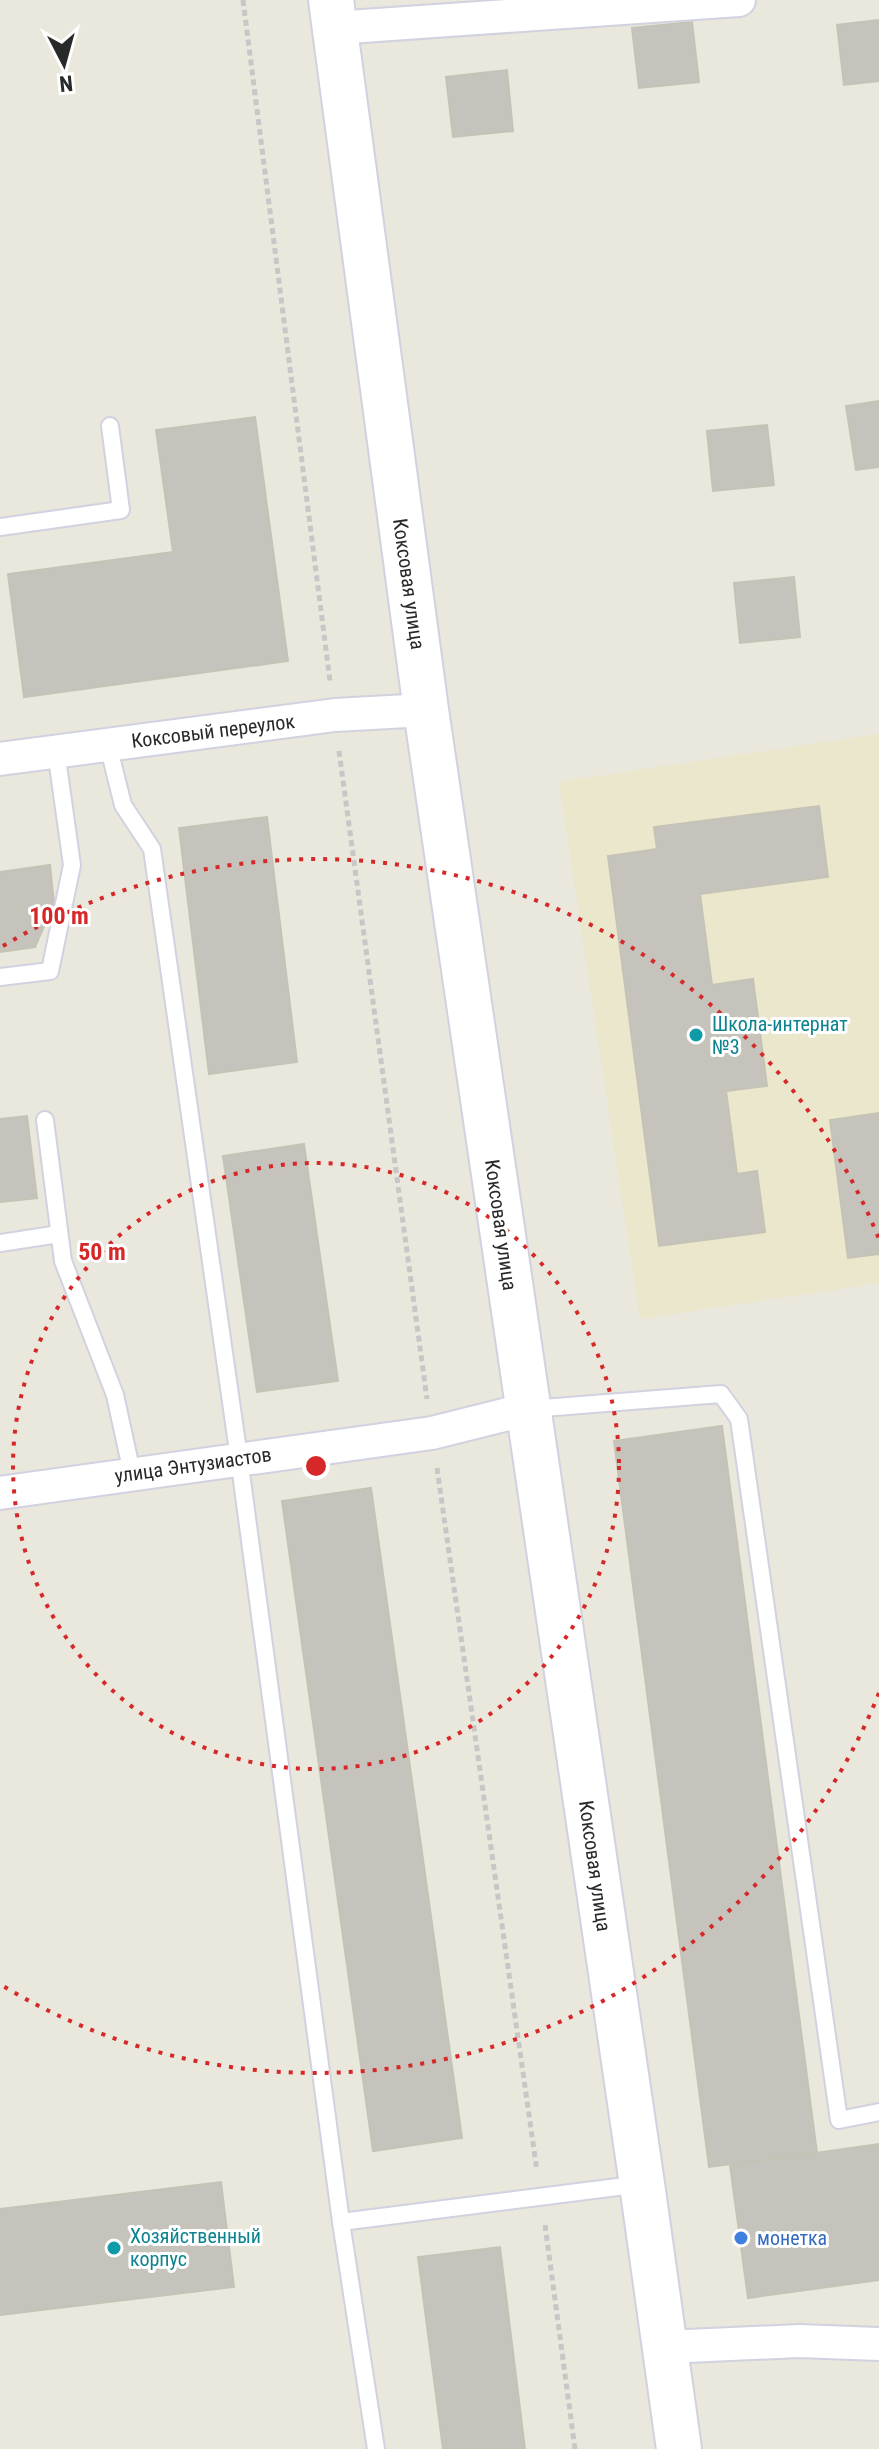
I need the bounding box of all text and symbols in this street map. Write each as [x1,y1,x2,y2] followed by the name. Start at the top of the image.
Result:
[24,24,104,104] north arrow
[58,70,74,97] text: N
[388,517,430,651] street label: Коксовая улица
[130,709,297,753] street label: Коксовый переулок
[29,902,89,930] text: 100 m
[712,1012,848,1059] place label: Школа-интернат №3
[687,1026,705,1044] marker: Школа-интернат №3
[480,1158,522,1292] street label: Коксовая улица
[78,1238,126,1266] text: 50 m
[113,1442,273,1488] street label: улица Энтузиастов
[302,1452,330,1480] centre of rings
[574,1799,616,1933] street label: Коксовая улица
[130,2224,261,2271] place label: Хозяйственный корпус
[757,2226,827,2250] place label: монетка
[732,2229,750,2247] marker: монетка
[105,2239,123,2257] marker: Хозяйственный корпус

